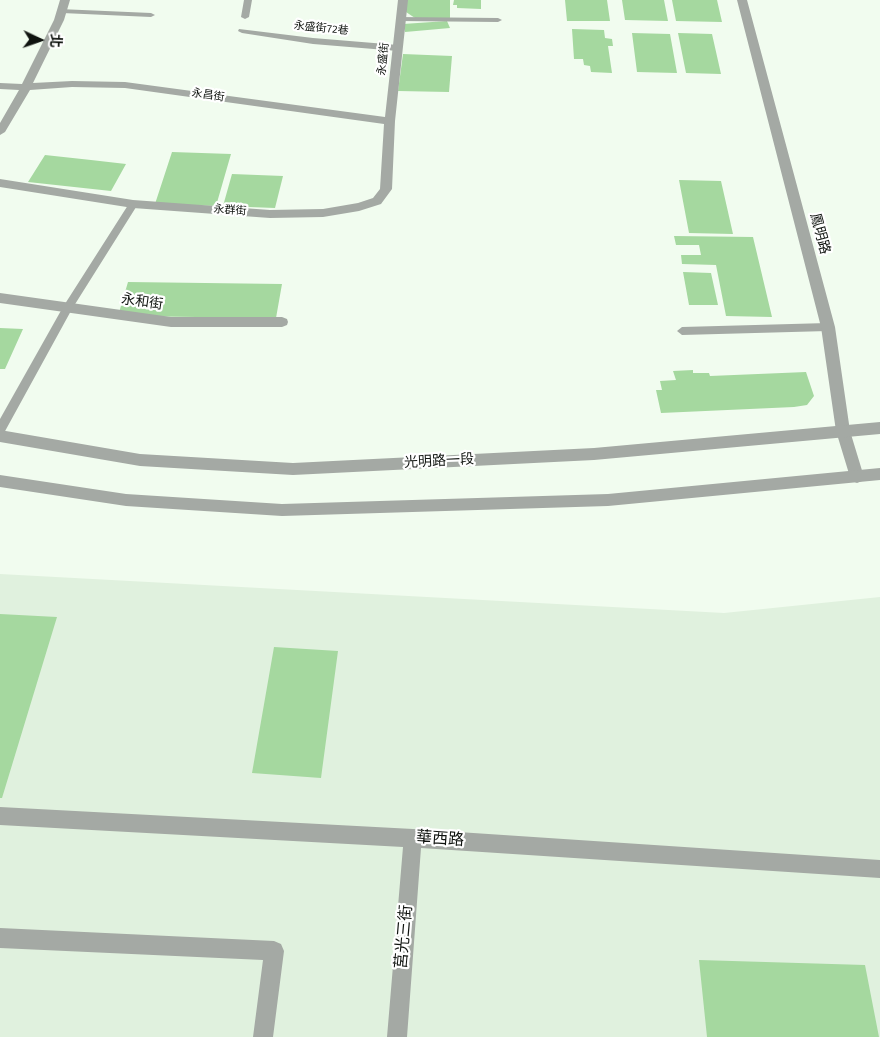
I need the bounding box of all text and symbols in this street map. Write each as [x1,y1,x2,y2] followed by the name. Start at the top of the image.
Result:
[15,15,65,65] north arrow
[293,20,349,38] street label: 永盛街72巷
[45,33,65,48] text: 北
[376,42,392,76] street label: 永盛街
[191,87,225,105] street label: 永昌街
[213,203,247,219] street label: 永群街
[805,212,833,256] street label: 鳳明路
[120,292,164,314] street label: 永和街
[404,452,474,472] street label: 光明路一段
[415,829,465,851] street label: 華西路
[393,904,417,970] street label: 莒光三街

